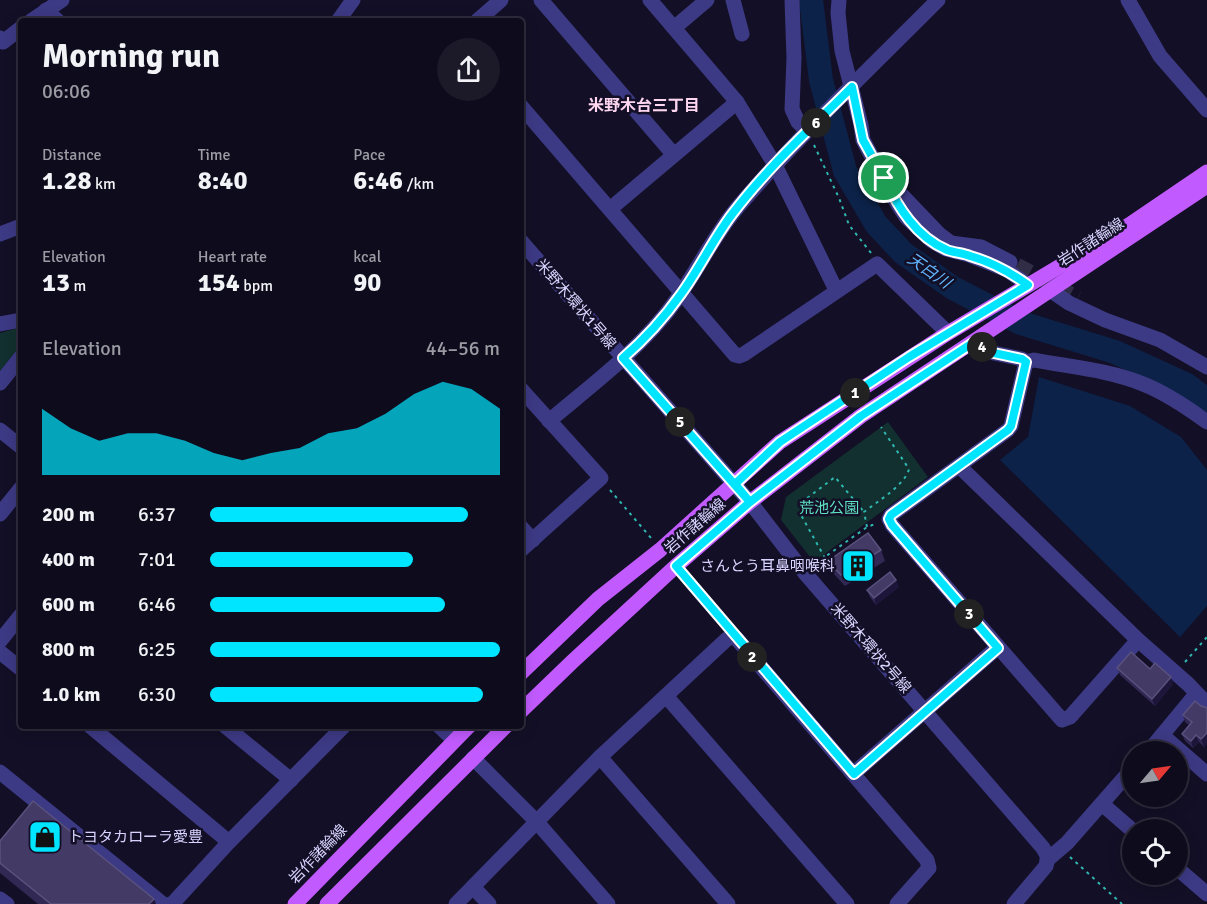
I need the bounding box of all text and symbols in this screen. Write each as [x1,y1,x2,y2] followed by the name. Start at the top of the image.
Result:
[42,36,220,77] text: Morning run
[437,38,500,101] button: share
[42,79,91,104] text: 06:06
[588,96,700,116] district label: 米野木台三丁目
[801,108,831,138] pin: 6
[812,113,820,133] text: 6
[42,145,102,165] text: Distance
[198,145,231,165] text: Time
[353,145,386,165] text: Pace
[858,152,909,203] pin
[867,161,900,194] icon: arrive
[42,165,92,197] text: 1.28
[198,165,247,197] text: 8:40
[353,165,403,197] text: 6:46
[92,174,116,194] text: km
[403,174,434,194] text: /km
[1055,214,1127,270] street label: 岩作諸輪線
[42,247,106,267] text: Elevation
[198,247,267,267] text: Heart rate
[353,247,381,267] text: kcal
[904,249,956,294] water label: 天白川
[532,255,620,353] street label: 米野木環状1号線
[42,267,70,299] text: 13
[198,267,240,299] text: 154
[353,267,381,299] text: 90
[70,276,86,296] text: m
[240,276,273,296] text: bpm
[967,332,997,362] pin: 4
[42,336,122,361] text: Elevation
[426,336,500,361] text: 44–56 m
[978,337,986,357] text: 4
[840,378,870,408] pin: 1
[851,383,859,403] text: 1
[665,407,695,437] pin: 5
[676,412,684,432] text: 5
[661,495,729,557] street label: 岩作諸輪線
[799,499,859,517] park label: 荒池公園
[42,502,95,527] text: 200 m
[138,502,176,527] text: 6:37
[42,547,95,572] text: 400 m
[138,547,176,572] text: 7:01
[840,548,876,584] building icon: さんとう耳鼻咽喉科
[700,557,835,575] place label: さんとう耳鼻咽喉科
[42,592,95,617] text: 600 m
[138,592,176,617] text: 6:46
[827,599,915,697] street label: 米野木環状2号線
[954,599,984,629] pin: 3
[965,604,973,624] text: 3
[42,637,95,662] text: 800 m
[138,637,176,662] text: 6:25
[737,642,767,672] pin: 2
[748,647,756,667] text: 2
[42,682,100,707] text: 1.0 km
[138,682,176,707] text: 6:30
[1122,741,1188,807] north arrow
[1122,741,1188,885] map controls
[27,819,63,855] shop icon: トヨタカローラ愛豊
[1122,819,1188,885] button: locate
[285,821,351,887] street label: 岩作諸輪線
[68,828,203,846] place label: トヨタカローラ愛豊

